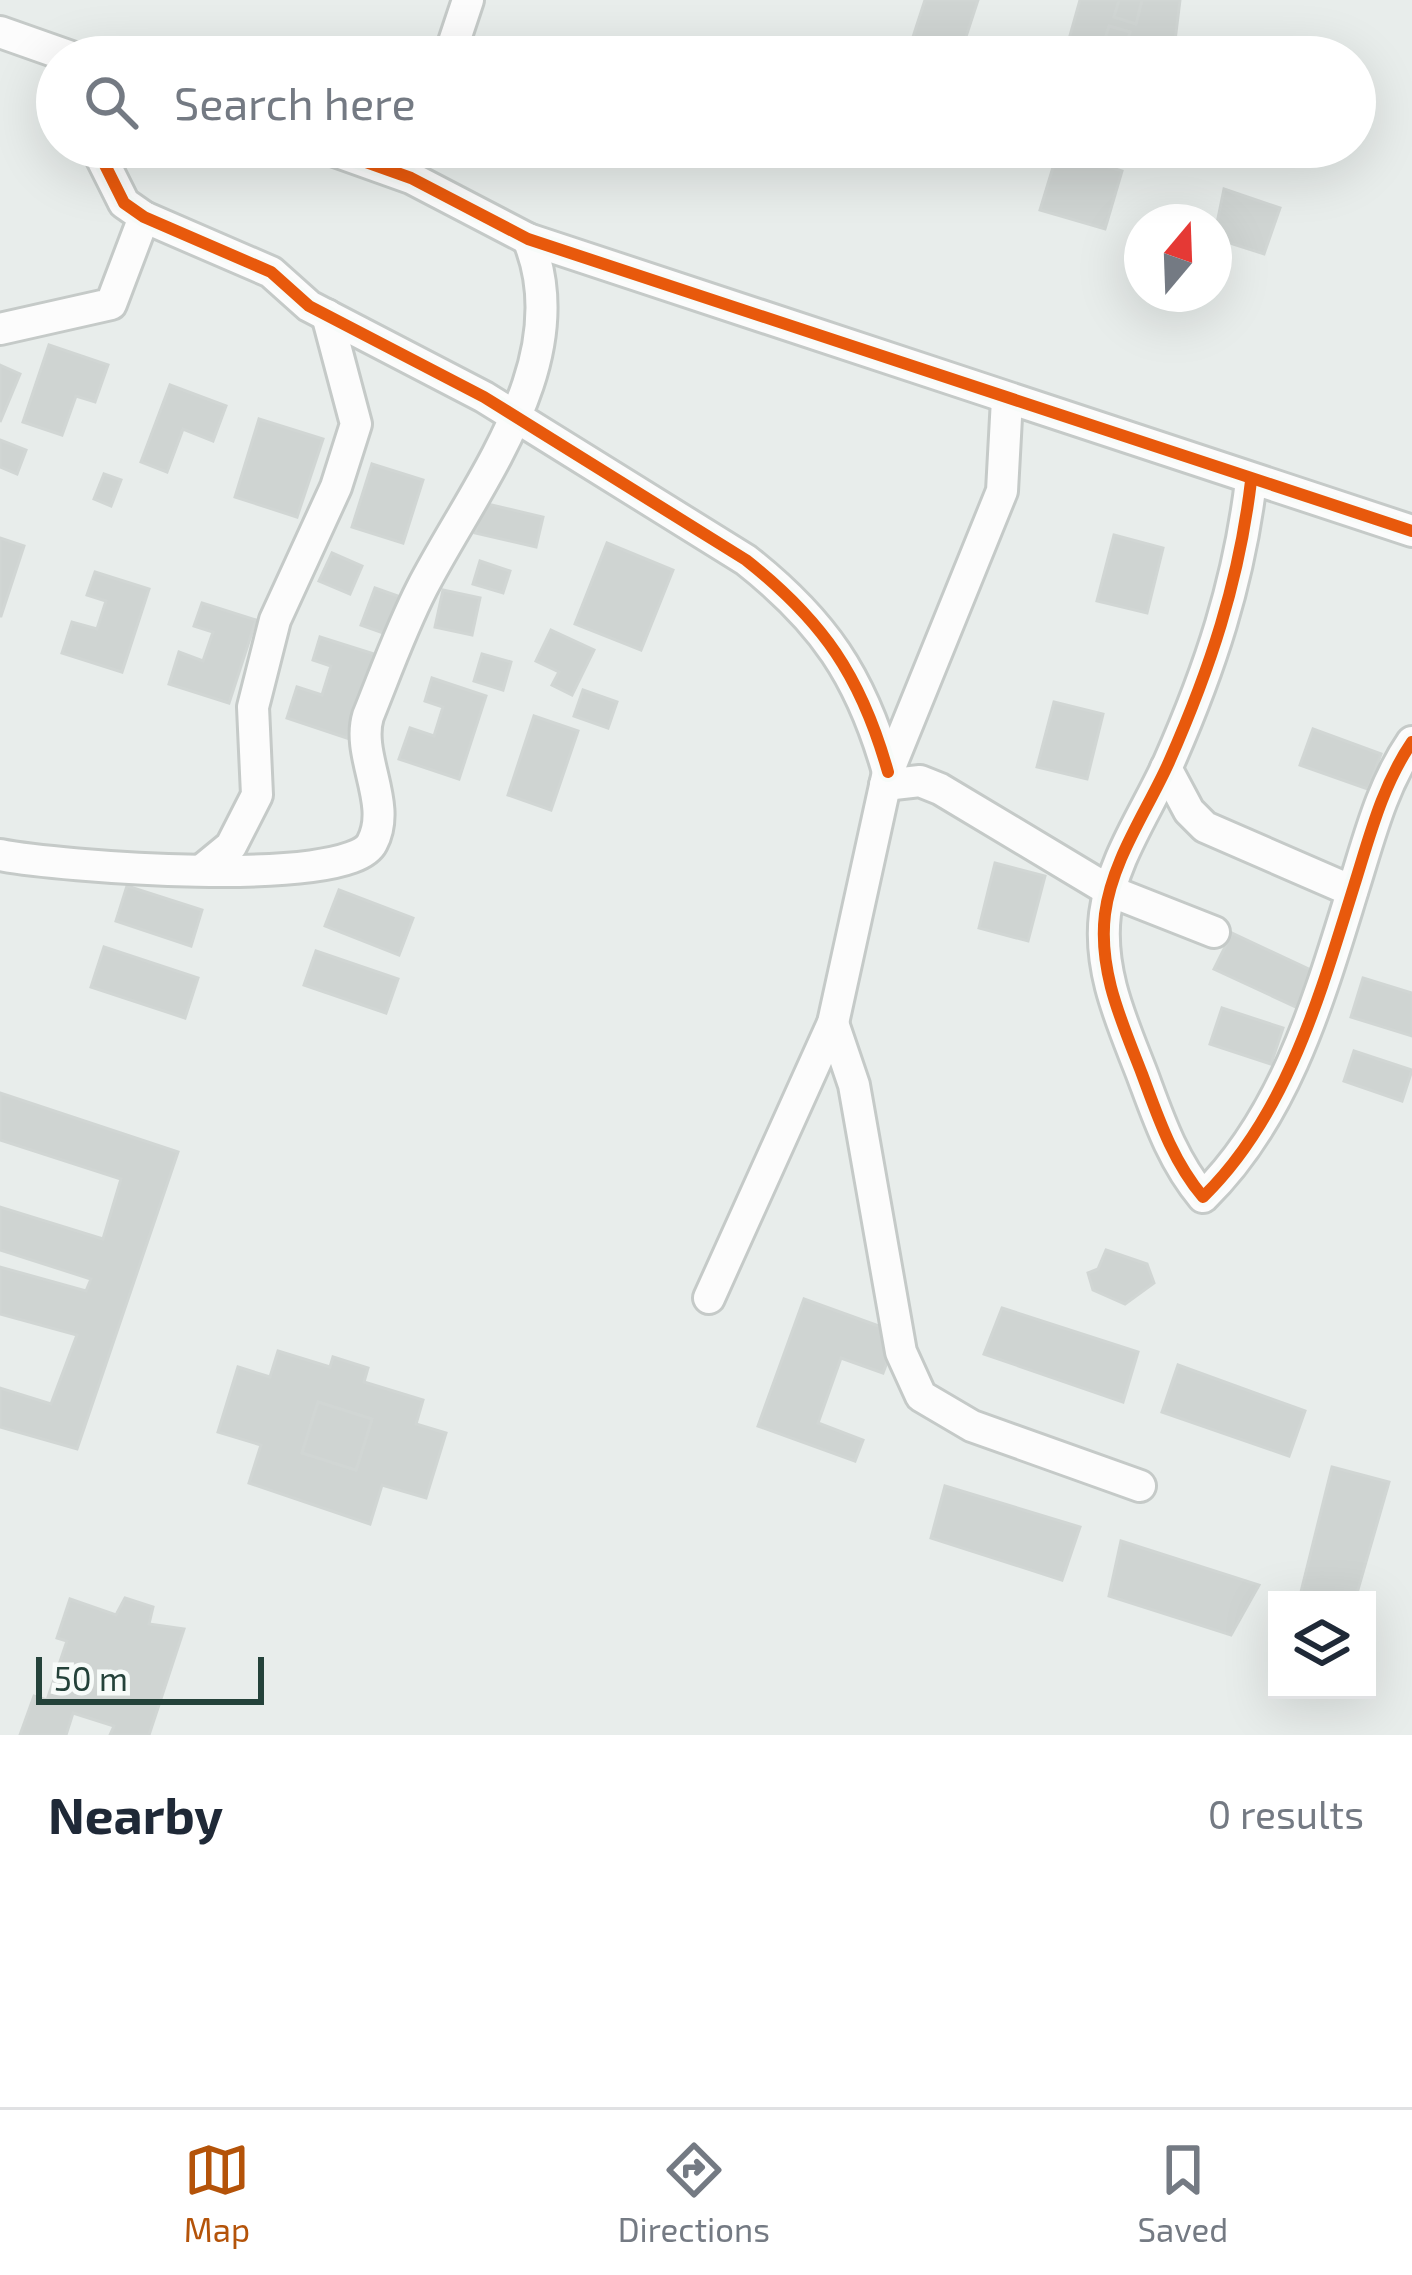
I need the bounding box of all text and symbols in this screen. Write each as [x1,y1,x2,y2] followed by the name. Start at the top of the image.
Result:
[36,36,1376,168] search box
[78,69,144,135] icon: search
[174,75,416,129] text: Search here
[1124,204,1232,312] north arrow
[1268,1591,1376,1699] map controls
[1268,1591,1376,1699] button: layers
[36,1651,264,1704] scale bar
[54,1658,128,1698] text: 50 m
[48,1783,223,1844] text: Nearby
[1208,1790,1364,1837] text: 0 results
[184,2137,250,2249] tab: Map
[618,2137,770,2249] tab: Directions
[1138,2137,1228,2249] tab: Saved

